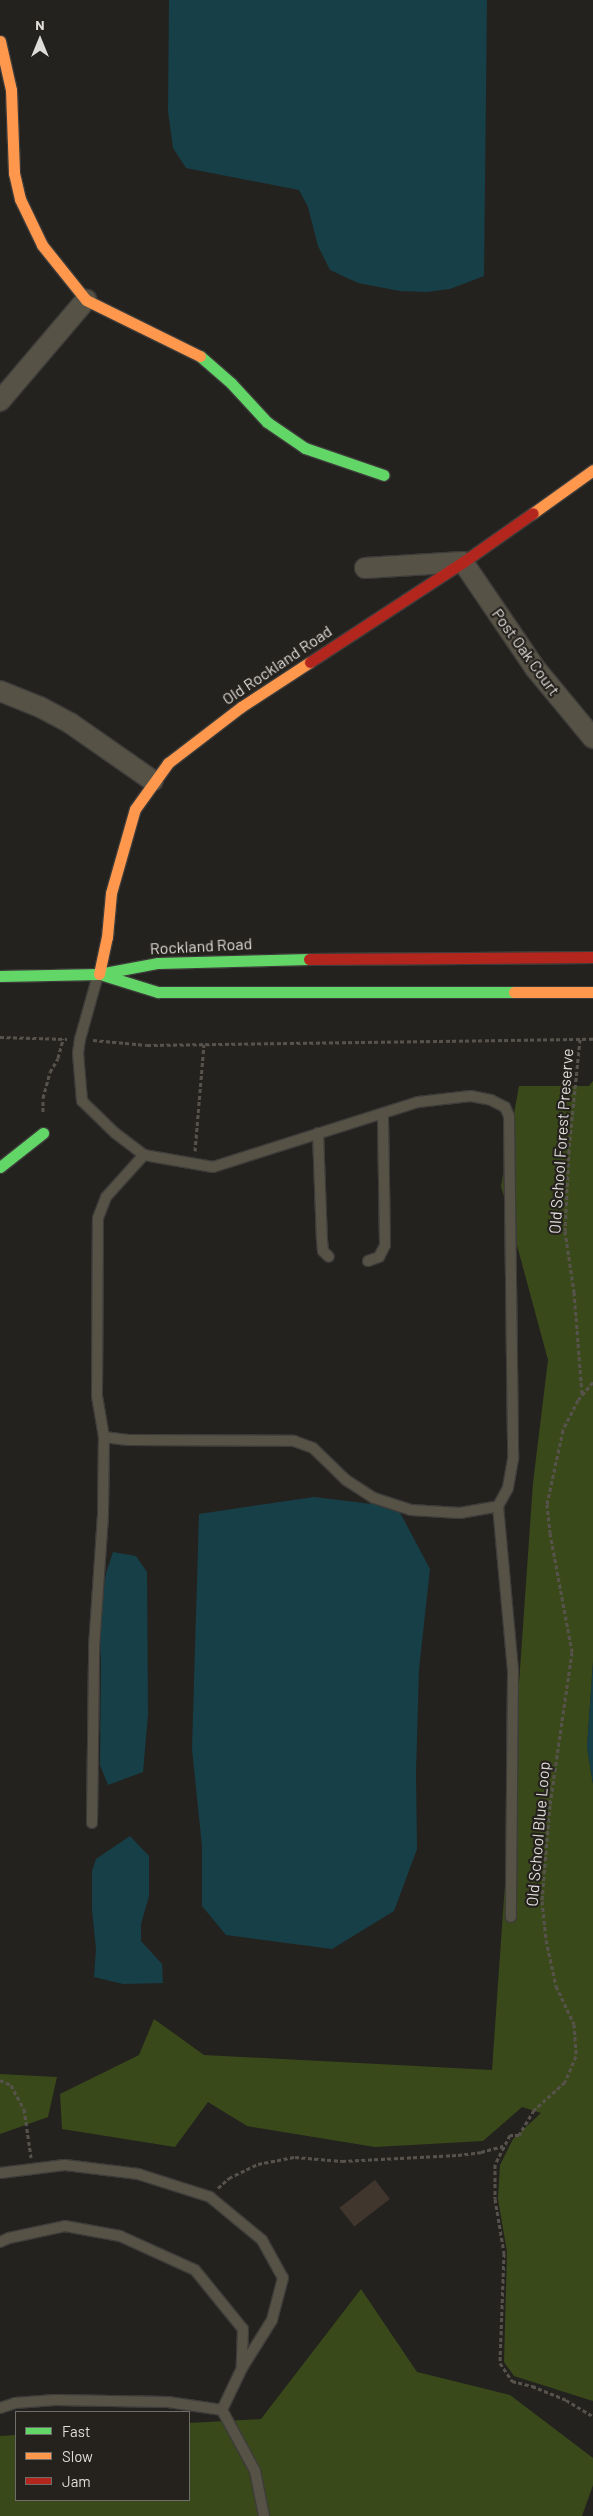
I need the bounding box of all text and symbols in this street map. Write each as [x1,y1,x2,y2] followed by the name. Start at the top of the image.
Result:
[15,15,65,65] north arrow
[35,16,45,33] text: N
[488,605,564,699] street label: Post Oak Court
[219,621,335,709] street label: Old Rockland Road
[149,934,253,958] street label: Rockland Road
[545,1048,577,1234] street label: Old School Forest Preserve
[522,1761,554,1907] street label: Old School Blue Loop
[15,2411,190,2501] legend
[62,2422,90,2440] text: Fast
[62,2447,93,2465] text: Slow
[62,2472,91,2490] text: Jam

